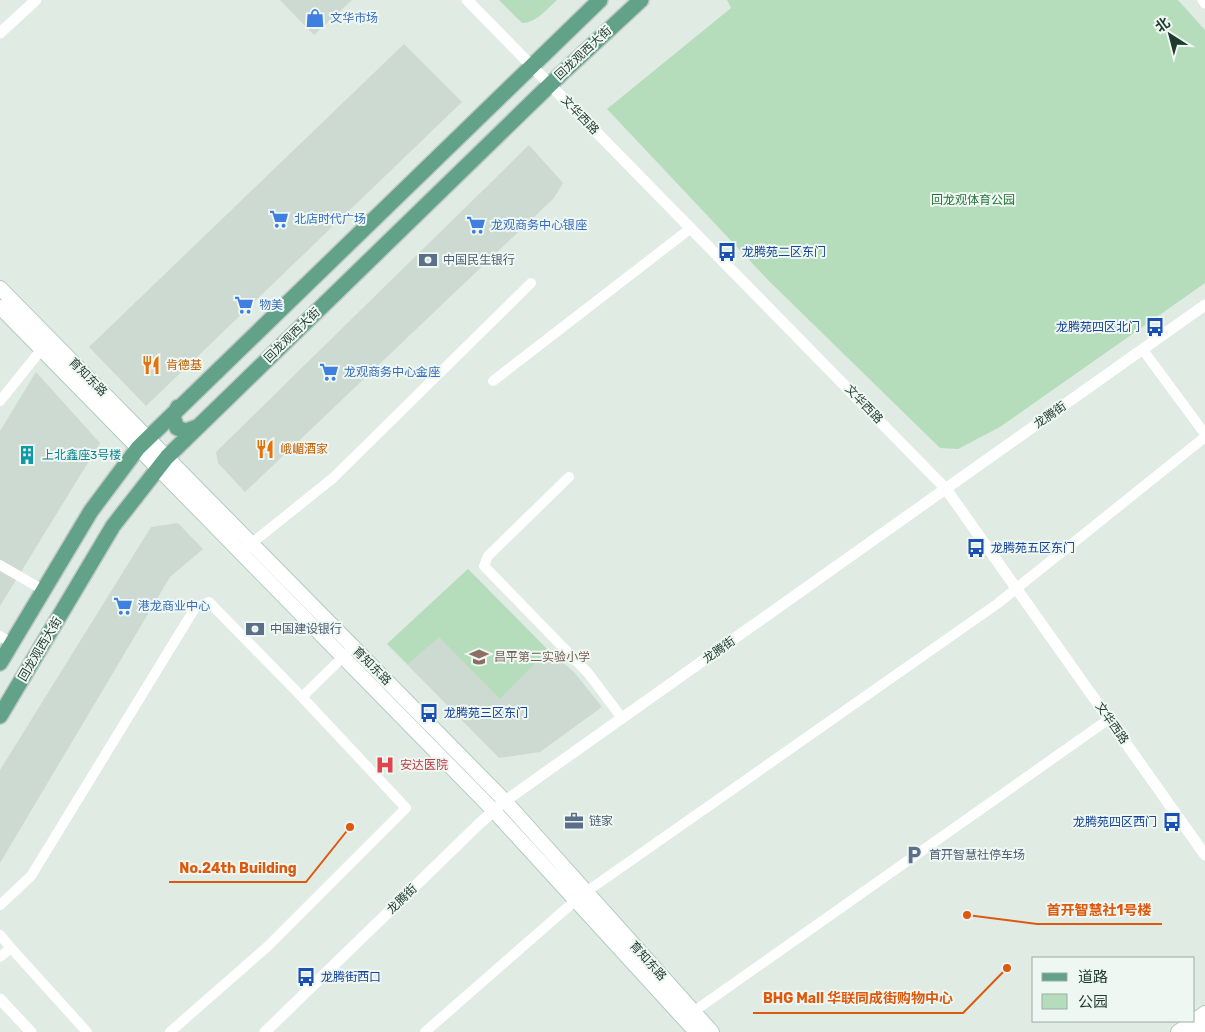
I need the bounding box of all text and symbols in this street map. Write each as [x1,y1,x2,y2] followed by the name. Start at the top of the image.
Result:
[304,7,326,29] shop icon: 文华市场
[1145,10,1195,60] north arrow
[330,11,378,25] place label: 文华市场
[1152,14,1173,36] text: 北
[552,23,614,83] street label: 回龙观西大街
[558,93,602,137] street label: 文华西路
[931,193,1015,207] park label: 回龙观体育公园
[268,208,290,230] supermarket icon: 北店时代广场
[294,212,366,226] place label: 北店时代广场
[465,214,487,236] supermarket icon: 龙观商务中心银座
[491,218,587,232] place label: 龙观商务中心银座
[716,241,738,263] bus stop icon: 龙腾苑二区东门
[742,245,826,259] place label: 龙腾苑二区东门
[417,249,439,271] bank icon: 中国民生银行
[443,253,515,267] place label: 中国民生银行
[233,294,255,316] supermarket icon: 物美
[259,298,283,312] place label: 物美
[261,305,323,365] street label: 回龙观西大街
[1144,316,1166,338] bus stop icon: 龙腾苑四区北门
[1056,320,1140,334] place label: 龙腾苑四区北门
[140,354,162,376] restaurant icon: 肯德基
[66,355,110,399] street label: 育知东路
[166,358,202,372] place label: 肯德基
[318,361,340,383] supermarket icon: 龙观商务中心金座
[344,365,440,379] place label: 龙观商务中心金座
[842,382,886,426] street label: 文华西路
[1031,399,1069,431] street label: 龙腾街
[254,438,276,460] restaurant icon: 峨嵋酒家
[280,442,328,456] place label: 峨嵋酒家
[16,444,38,466] building icon: 上北鑫座3号楼
[42,448,121,462] place label: 上北鑫座3号楼
[965,537,987,559] bus stop icon: 龙腾苑五区东门
[991,541,1075,555] place label: 龙腾苑五区东门
[112,595,134,617] supermarket icon: 港龙商业中心
[138,599,210,613] place label: 港龙商业中心
[15,615,65,683] street label: 回龙观西大街
[244,618,266,640] bank icon: 中国建设银行
[270,622,342,636] place label: 中国建设银行
[700,634,738,666] street label: 龙腾街
[350,644,394,688] street label: 育知东路
[468,646,490,668] school or university icon: 昌平第二实验小学
[494,650,590,664] place label: 昌平第二实验小学
[1092,699,1132,747] street label: 文华西路
[418,702,440,724] bus stop icon: 龙腾苑三区东门
[444,706,528,720] place label: 龙腾苑三区东门
[374,754,396,776] hospital icon: 安达医院
[400,758,448,772] place label: 安达医院
[563,810,585,832] office icon: 链家
[1161,811,1183,833] bus stop icon: 龙腾苑四区西门
[589,814,613,828] place label: 链家
[1073,815,1157,829] place label: 龙腾苑四区西门
[903,844,925,866] parking icon: 首开智慧社停车场
[929,848,1025,862] place label: 首开智慧社停车场
[169,853,306,882] callout: No.24th Building
[179,860,297,877] text: No.24th Building
[384,881,420,917] street label: 龙腾街
[1037,895,1162,924] callout: 首开智慧社1号楼
[1047,902,1151,919] text: 首开智慧社1号楼
[627,938,669,984] street label: 育知东路
[1032,957,1195,1022] legend
[295,966,317,988] bus stop icon: 龙腾街西口
[1078,968,1108,986] text: 道路
[321,970,381,984] place label: 龙腾街西口
[753,984,963,1013] callout: BHG Mall 华联同成街购物中心
[763,990,953,1007] text: BHG Mall 华联同成街购物中心
[1078,993,1108,1011] text: 公园

